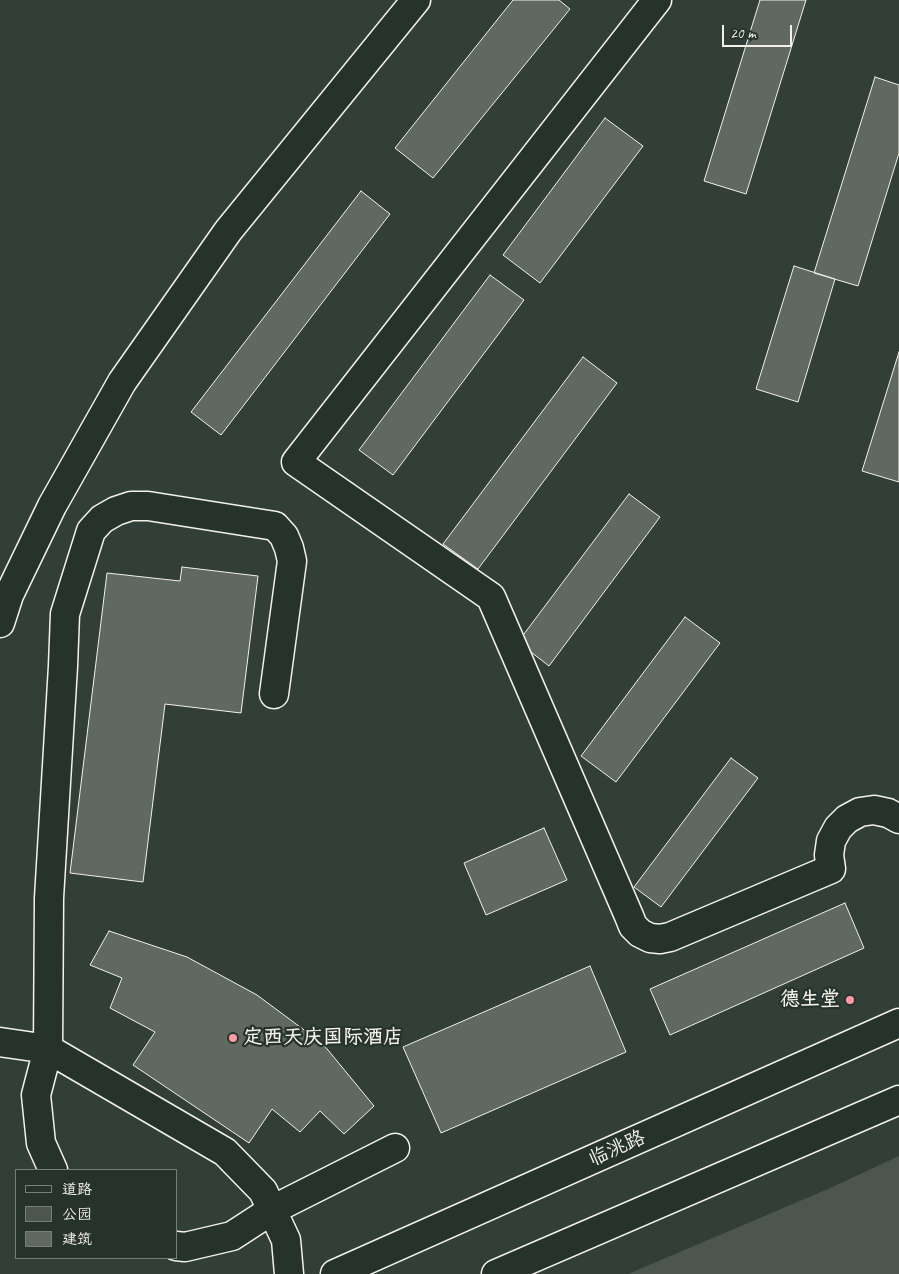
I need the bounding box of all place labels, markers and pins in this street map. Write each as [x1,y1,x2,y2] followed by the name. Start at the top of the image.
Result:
[780,988,840,1012] place label: 德生堂
[844,994,856,1006] marker: 德生堂
[243,1026,403,1050] place label: 定西天庆国际酒店
[227,1032,239,1044] marker: 定西天庆国际酒店

